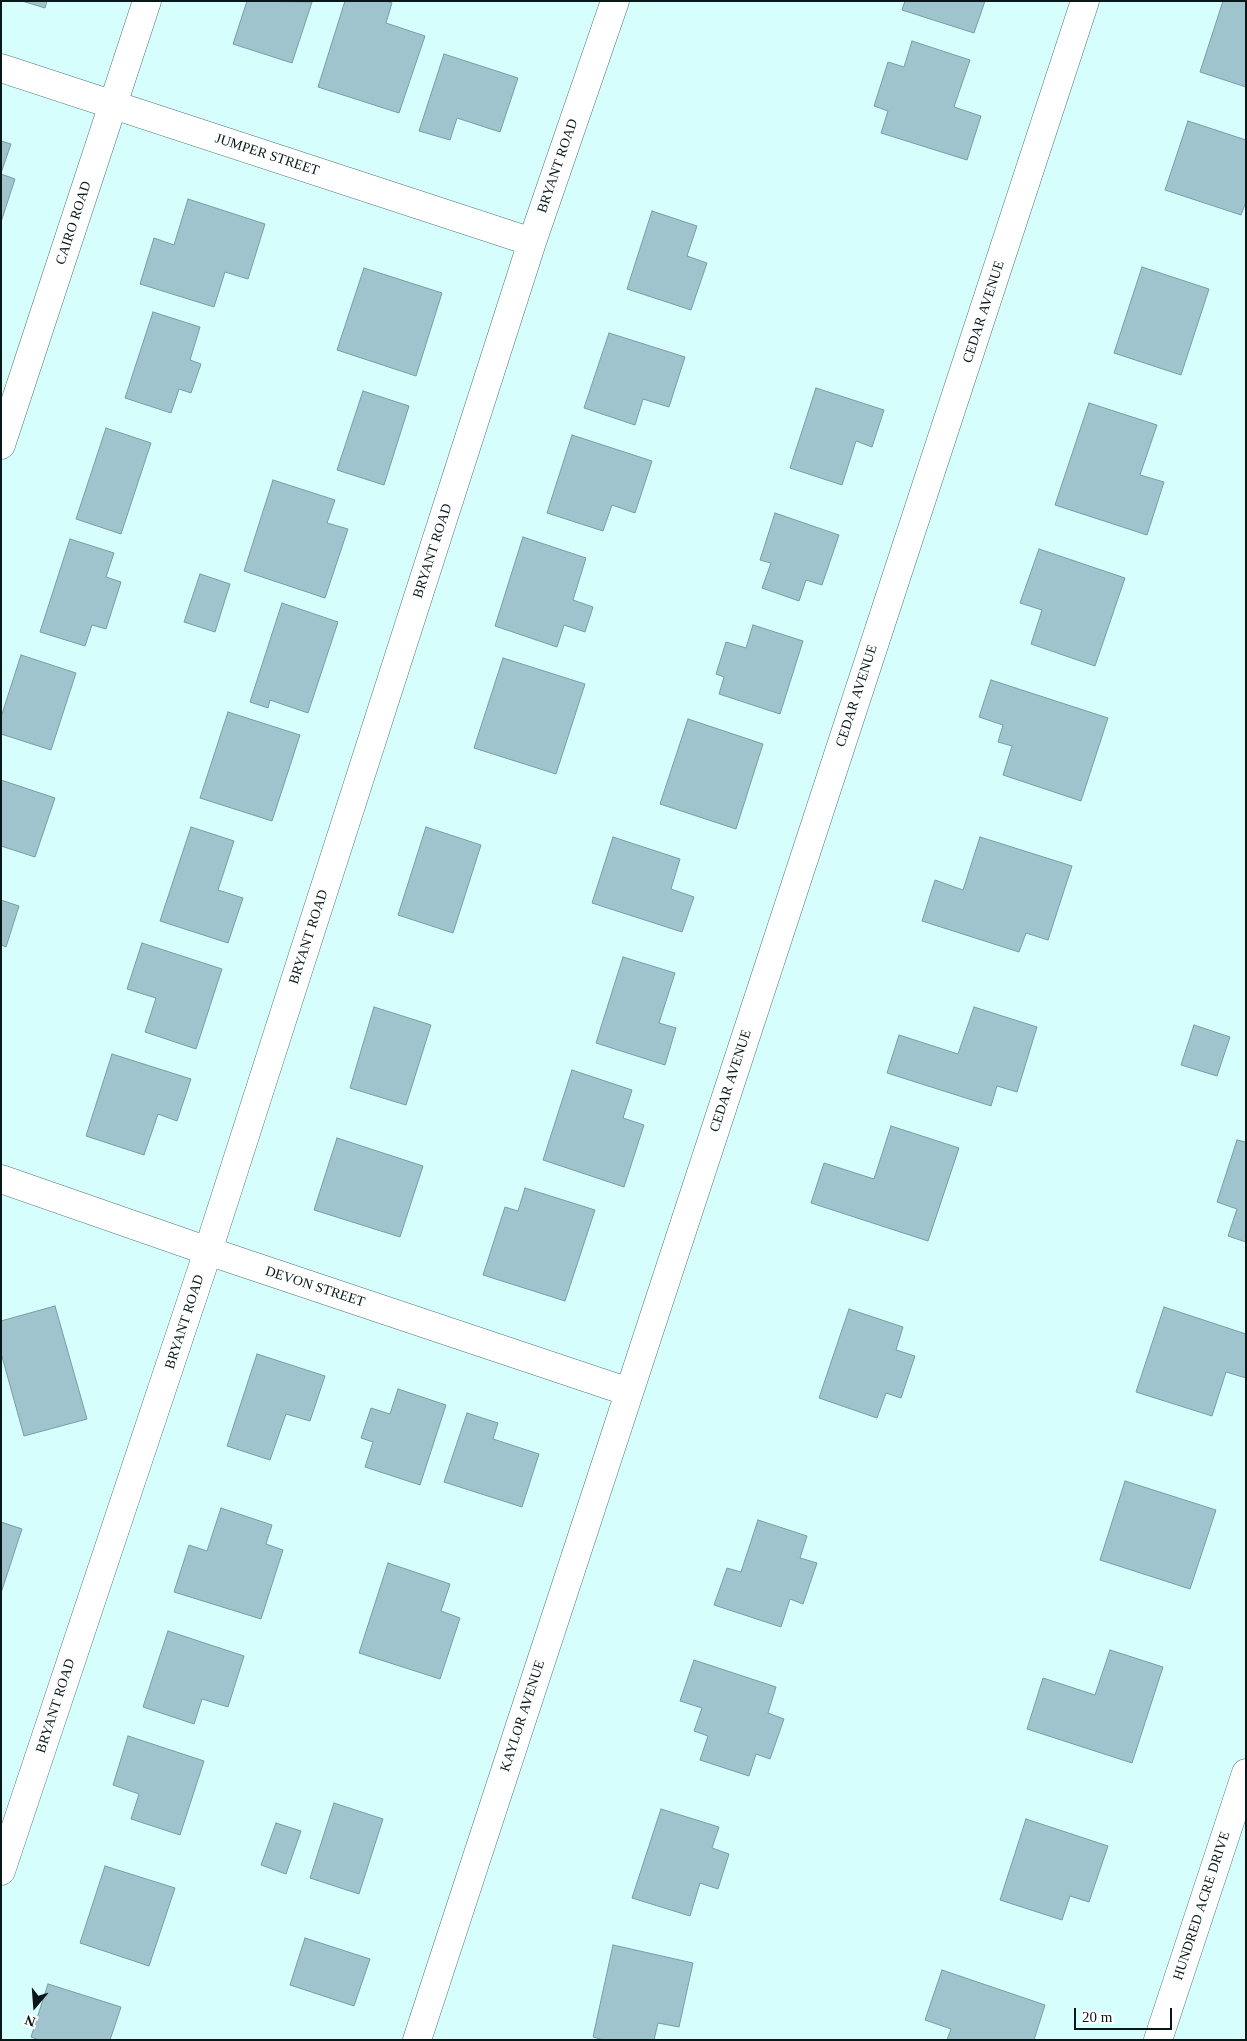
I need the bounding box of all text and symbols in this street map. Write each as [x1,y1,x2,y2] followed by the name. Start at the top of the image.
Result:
[534,117,582,215] street label: BRYANT ROAD
[213,130,321,180] street label: JUMPER STREET
[53,179,95,267] street label: CAIRO ROAD
[960,259,1008,365] street label: CEDAR AVENUE
[410,502,456,600] street label: BRYANT ROAD
[833,643,881,749] street label: CEDAR AVENUE
[286,888,332,986] street label: BRYANT ROAD
[707,1028,755,1134] street label: CEDAR AVENUE
[263,1263,367,1311] street label: DEVON STREET
[162,1273,208,1371] street label: BRYANT ROAD
[33,1657,79,1755] street label: BRYANT ROAD
[497,1658,549,1774] street label: KAYLOR AVENUE
[1170,1829,1234,1983] street label: HUNDRED ACRE DRIVE
[10,1981,60,2031] north arrow
[1077,1998,1174,2030] scale bar
[1082,2009,1112,2025] text: 20 m
[23,2012,37,2029] text: N

